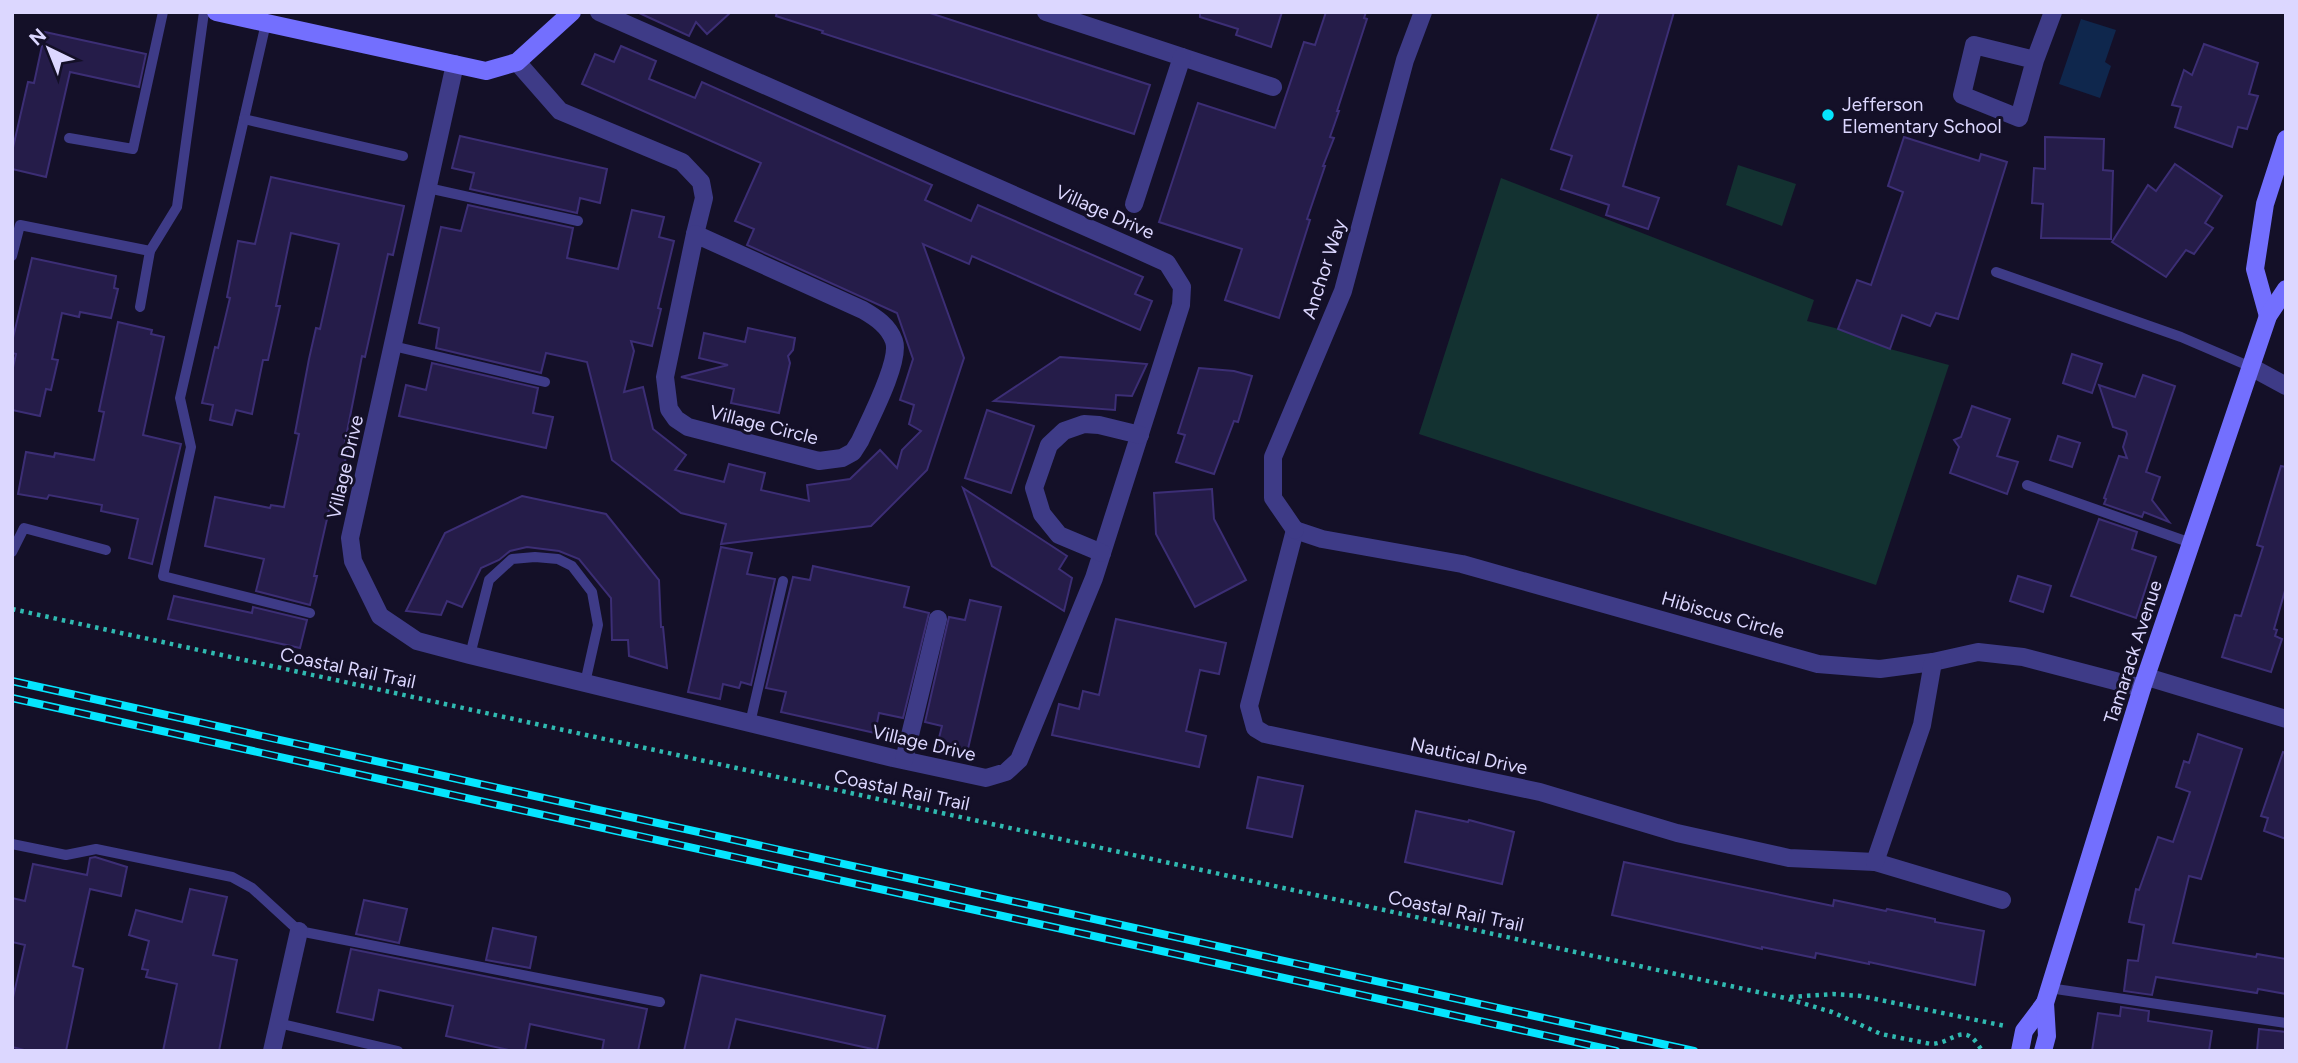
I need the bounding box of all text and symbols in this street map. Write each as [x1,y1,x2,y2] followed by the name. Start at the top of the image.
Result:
[14,14,84,84] north arrow
[25,24,51,50] text: N
[1842,93,2002,138] place label: Jefferson Elementary School
[1820,107,1836,123] marker: Jefferson Elementary School
[1052,180,1158,244] street label: Village Drive
[1297,216,1351,322] street label: Anchor Way
[707,400,821,450] street label: Village Circle
[322,413,368,521] street label: Village Drive
[2099,577,2167,727] street label: Tamarack Avenue
[1659,586,1787,644] street label: Hibiscus Circle
[278,642,418,694] street label: Coastal Rail Trail
[870,720,978,766] street label: Village Drive
[1408,732,1530,780] street label: Nautical Drive
[832,764,972,816] street label: Coastal Rail Trail
[1386,885,1526,937] street label: Coastal Rail Trail

